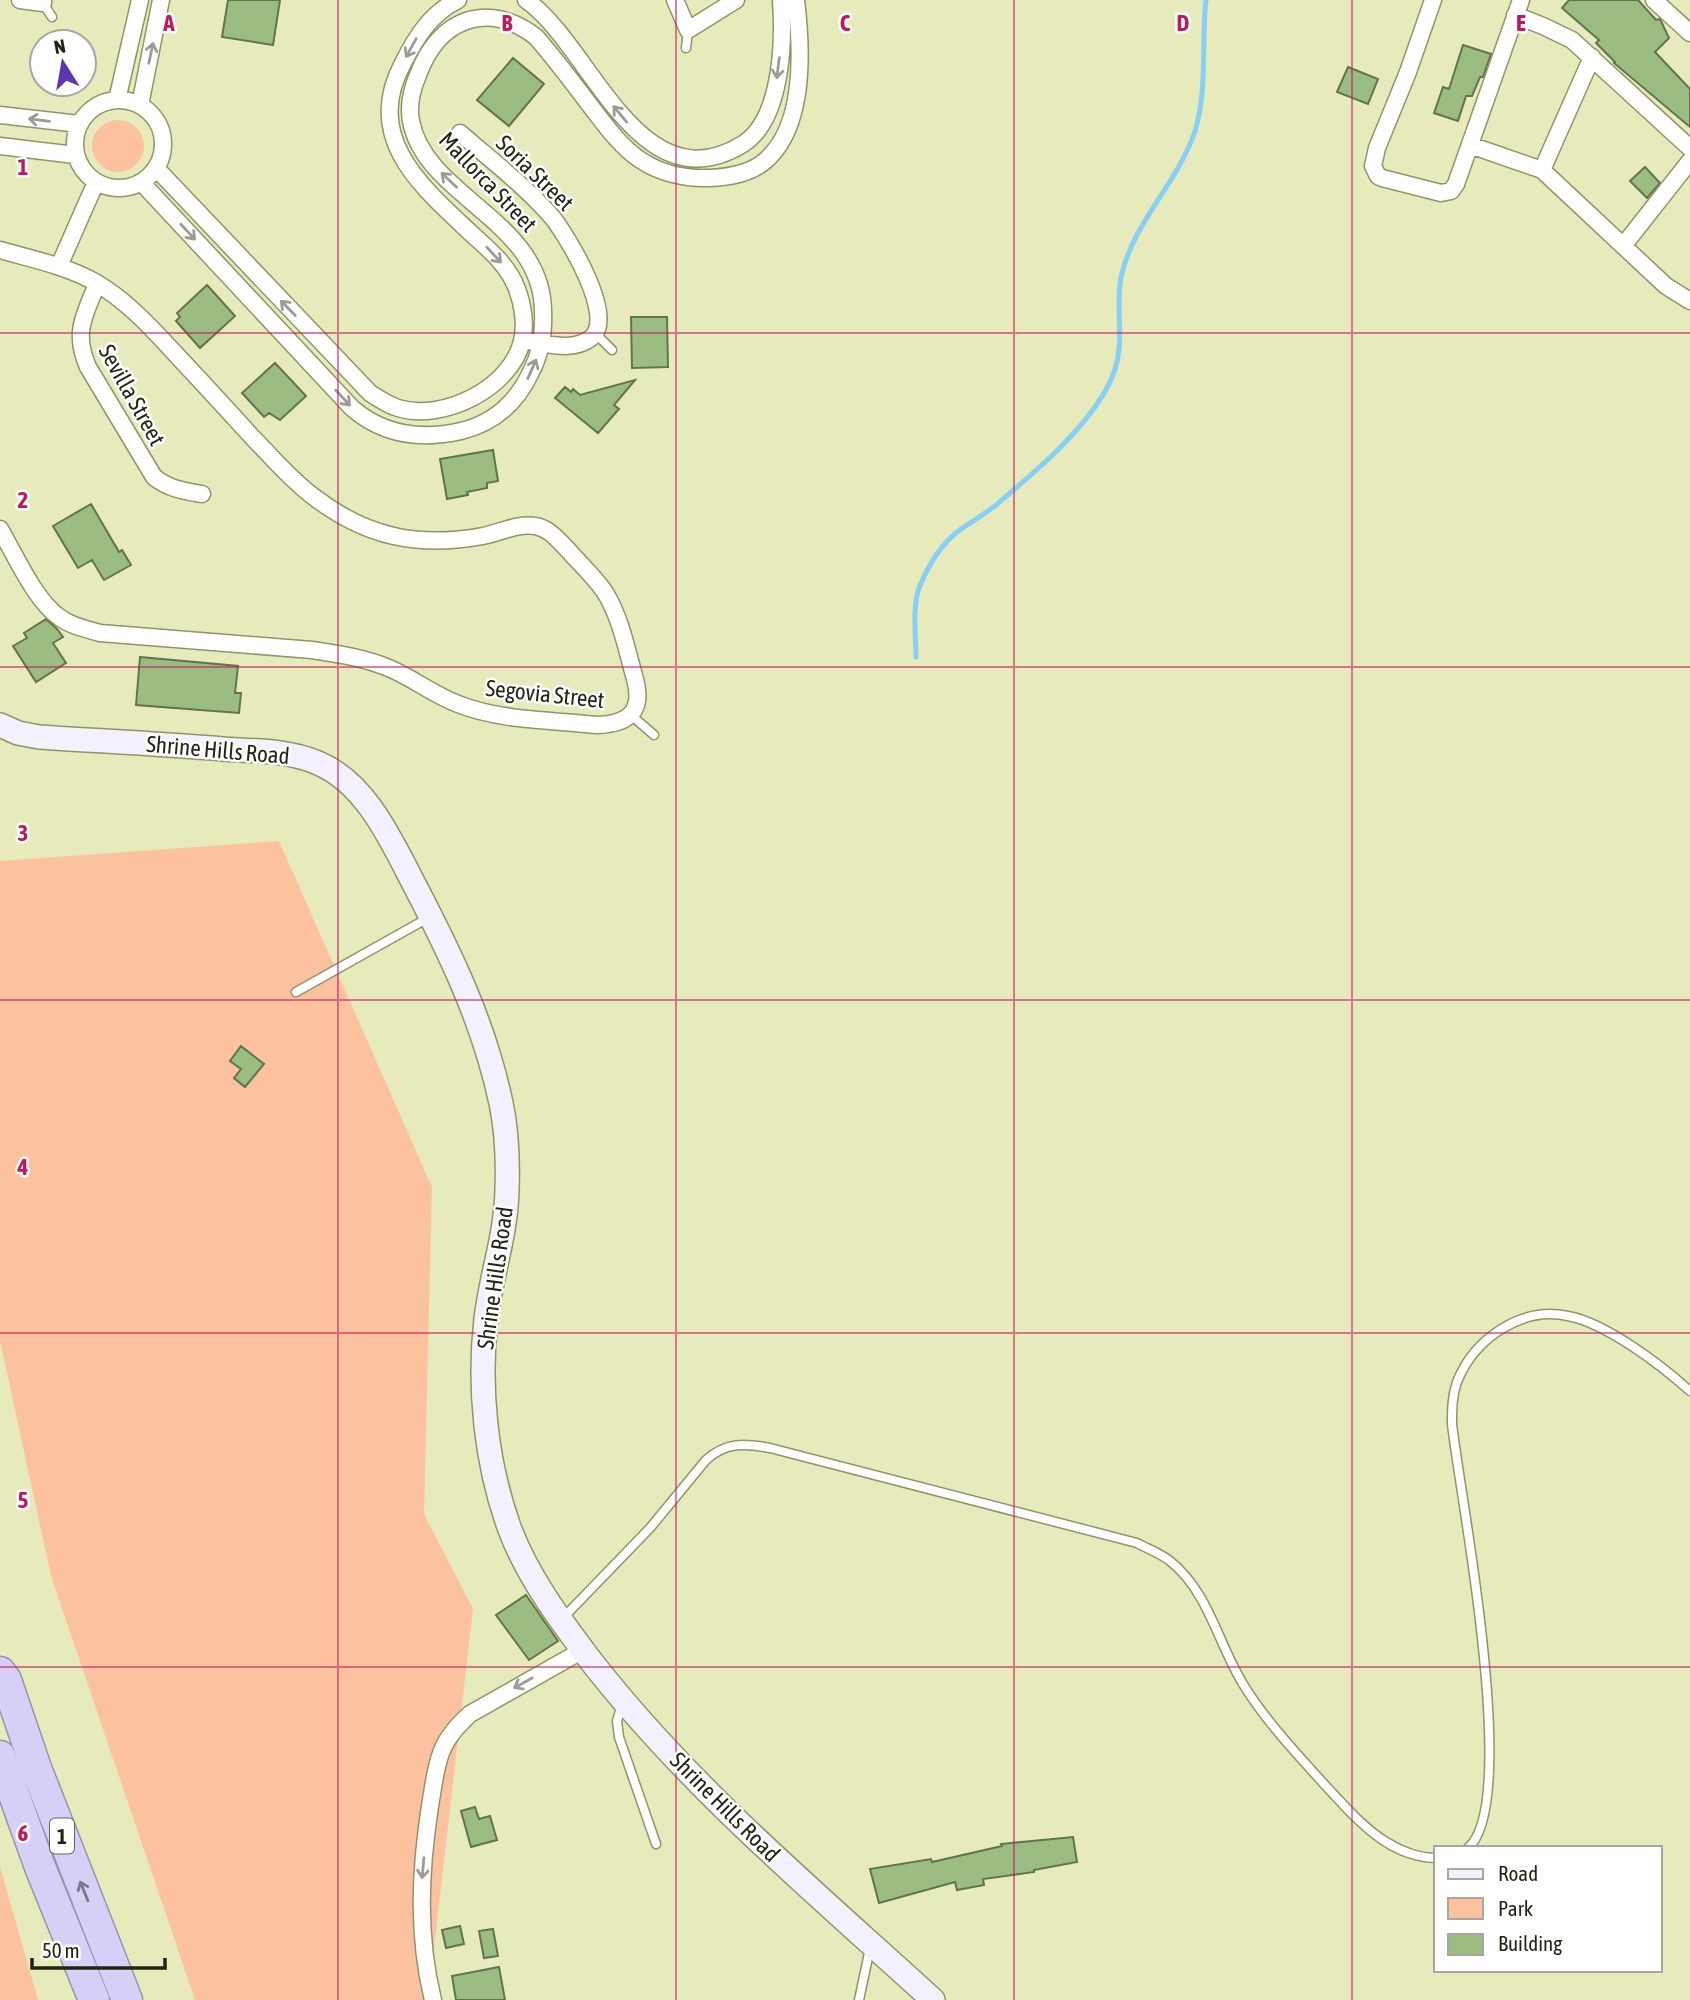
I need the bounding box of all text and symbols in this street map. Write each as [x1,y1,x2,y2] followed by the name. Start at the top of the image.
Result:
[162,10,175,36] text: A
[502,10,513,36] text: B
[840,10,851,36] text: C
[1177,10,1190,36] text: D
[1516,10,1526,36] text: E
[28,28,98,98] north arrow
[52,34,67,58] text: N
[404,37,417,58] one-way arrow
[144,42,158,65] one-way arrow
[771,56,784,79] one-way arrow
[612,105,628,123] one-way arrow
[29,113,51,126] one-way arrow
[434,127,542,237] street label: Mallorca Street
[491,130,579,216] street label: Soria Street
[18,154,29,180] text: 1
[441,171,458,188] one-way arrow
[180,223,196,241] one-way arrow
[486,246,503,263] one-way arrow
[279,299,296,316] one-way arrow
[94,340,170,450] street label: Sevilla Street
[526,359,539,381] one-way arrow
[335,389,352,406] one-way arrow
[18,487,28,513] text: 2
[484,675,606,713] street label: Segovia Street
[145,731,291,769] street label: Shrine Hills Road
[18,820,28,846] text: 3
[17,1154,29,1180] text: 4
[472,1205,518,1351] street label: Shrine Hills Road
[18,1487,29,1513] text: 5
[513,1677,534,1690] one-way arrow
[665,1747,785,1867] street label: Shrine Hills Road
[50,1818,74,1854] road number: 1
[18,1820,29,1846] text: 6
[1434,1846,1662,1972] legend
[416,1856,429,1879] one-way arrow
[1498,1861,1538,1885] text: Road
[76,1881,89,1902] one-way arrow
[1498,1896,1533,1920] text: Park
[32,1926,164,1970] scale bar
[1498,1931,1562,1955] text: Building
[42,1938,80,1962] text: 50 m

